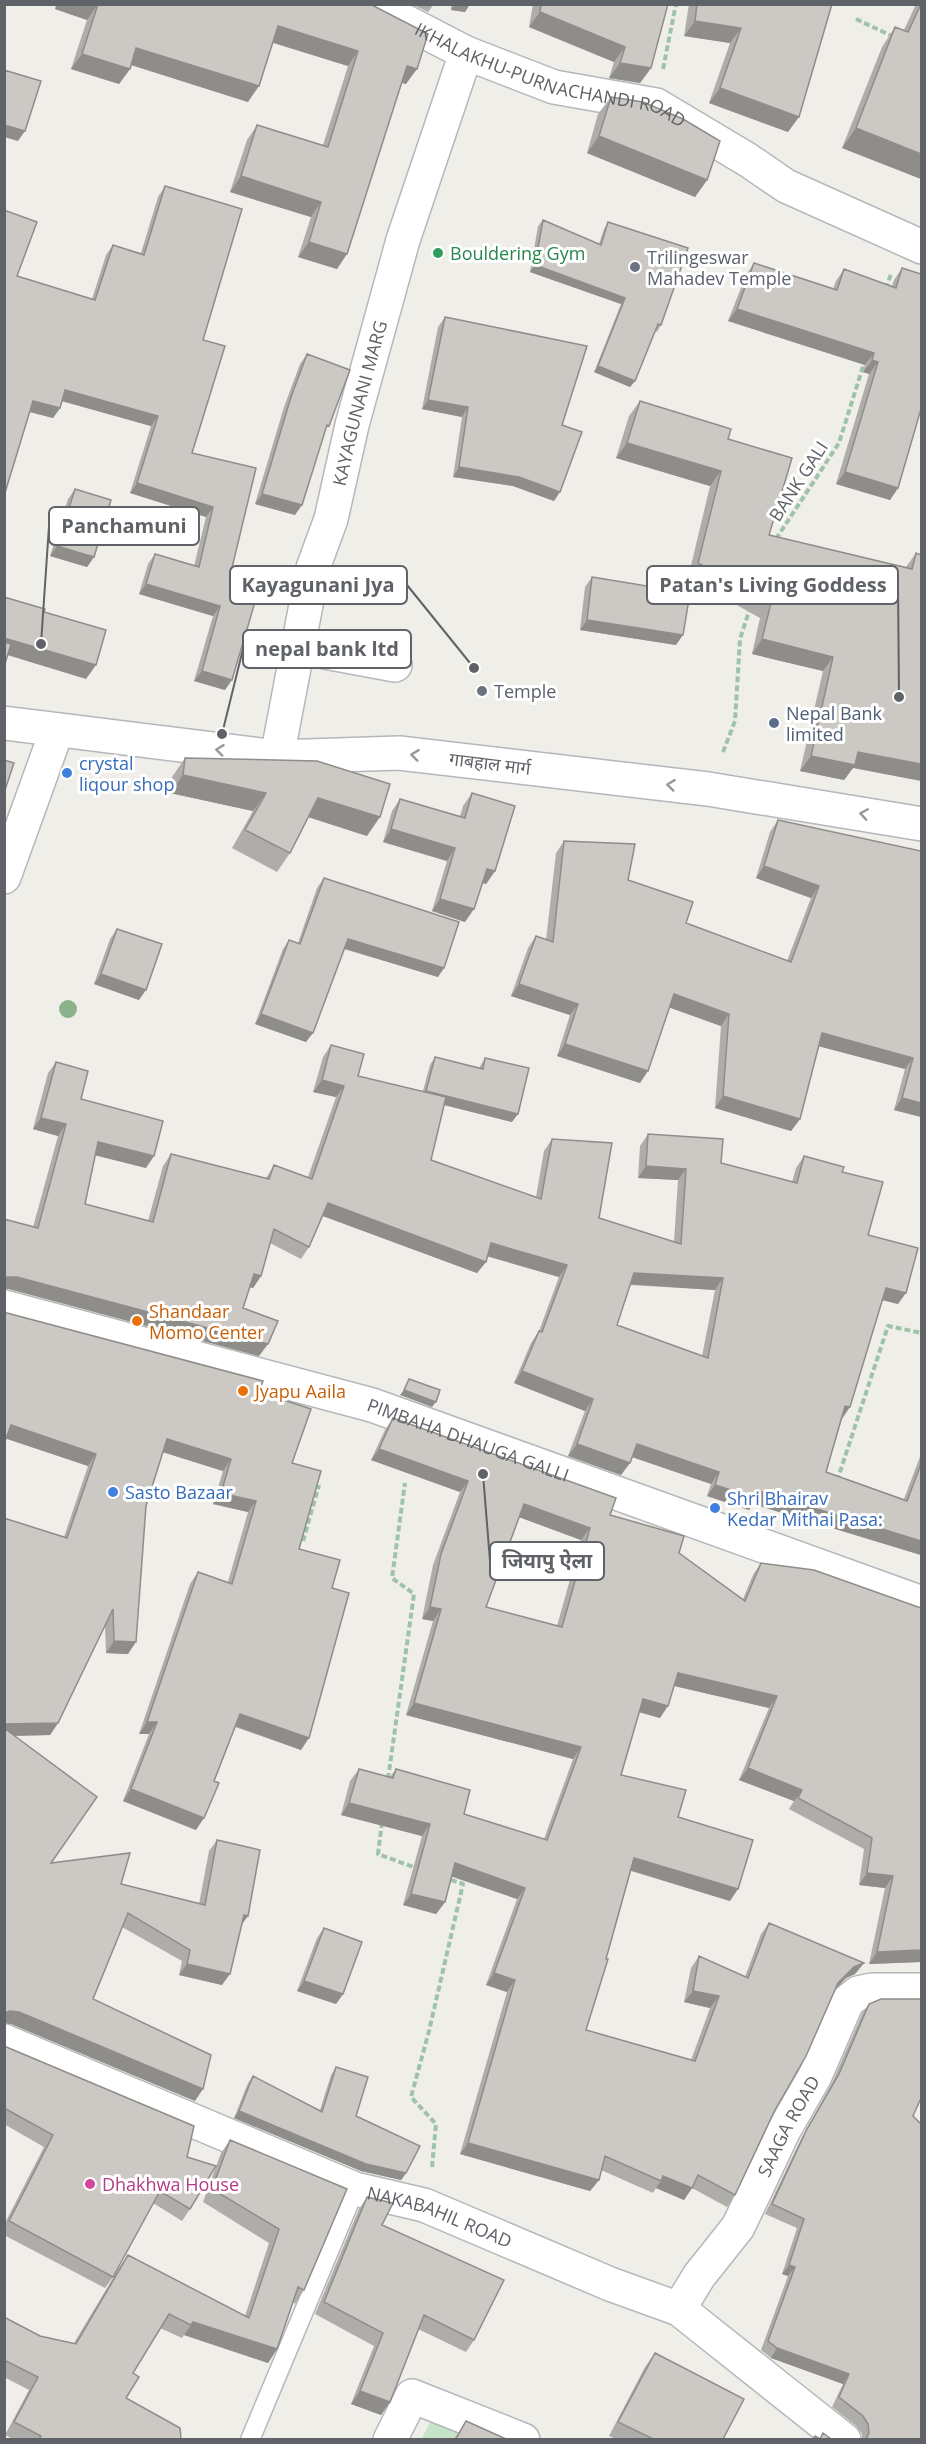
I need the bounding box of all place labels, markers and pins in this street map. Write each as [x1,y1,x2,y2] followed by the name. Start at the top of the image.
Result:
[450,241,585,265] place label: Bouldering Gym
[647,245,791,290] place label: Trilingeswar Mahadev Temple
[431,246,445,260] marker: Bouldering Gym
[628,260,642,274] marker: Trilingeswar Mahadev Temple
[49,507,199,545] callout: Panchamuni
[230,566,407,604] callout: Kayagunani Jya
[647,566,898,604] callout: Patan's Living Goddess
[243,630,411,668] callout: nepal bank ltd
[494,679,556,703] place label: Temple
[475,684,489,698] marker: Temple
[786,701,883,746] place label: Nepal Bank limited
[767,716,781,730] marker: Nepal Bank limited
[79,751,174,796] place label: crystal liqour shop
[60,766,74,780] marker: crystal liqour shop
[149,1299,265,1344] place label: Shandaar Momo Center
[130,1314,144,1328] marker: Shandaar Momo Center
[253,1379,346,1403] place label: Jyapu Aaila
[236,1384,250,1398] marker: Jyapu Aaila
[125,1480,233,1504] place label: Sasto Bazaar
[106,1485,120,1499] marker: Sasto Bazaar
[727,1486,883,1531] place label: Shri Bhairav Kedar Mithai Pasa:
[708,1501,722,1515] marker: Shri Bhairav Kedar Mithai Pasa:
[490,1542,604,1580] callout: जियापु ऐला
[102,2172,239,2196] place label: Dhakhwa House
[83,2177,97,2191] marker: Dhakhwa House

